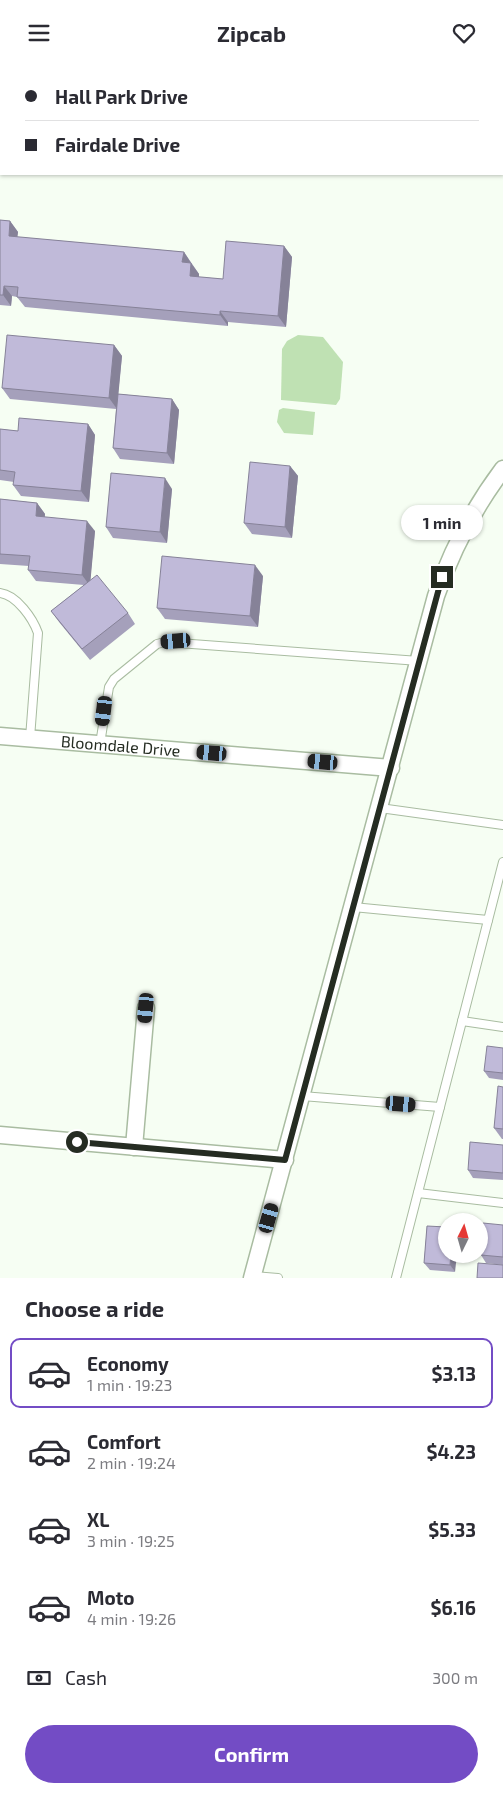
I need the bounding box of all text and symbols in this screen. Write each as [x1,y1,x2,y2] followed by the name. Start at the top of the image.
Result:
[25,19,53,47] icon: menu
[450,19,478,47] icon: heart
[217,20,286,46] text: Zipcab
[55,85,188,108] text: Hall Park Drive
[55,133,180,156] text: Fairdale Drive
[401,505,483,539] callout: 1 min
[423,513,461,532] text: 1 min
[431,566,453,588] route end
[160,632,191,650] car
[94,695,113,727] car
[60,731,181,760] street label: Bloomdale Drive
[196,744,227,762] car
[307,753,338,771] car
[137,992,154,1024] car
[385,1095,416,1113] car
[66,1131,88,1153] route start
[257,1202,280,1234] car
[438,1213,488,1263] north arrow
[438,1213,488,1263] map controls
[25,1295,164,1321] text: Choose a ride
[27,1351,72,1396] icon: car
[87,1352,169,1375] text: Economy
[431,1362,476,1385] text: $3.13
[87,1375,172,1394] text: 1 min · 19:23
[27,1429,72,1474] icon: car
[87,1430,161,1453] text: Comfort
[426,1440,476,1463] text: $4.23
[87,1453,176,1472] text: 2 min · 19:24
[27,1507,72,1552] icon: car
[87,1508,109,1531] text: XL
[428,1518,476,1541] text: $5.33
[87,1531,175,1550] text: 3 min · 19:25
[27,1585,72,1630] icon: car
[87,1586,135,1609] text: Moto
[431,1596,476,1619] text: $6.16
[87,1609,176,1628] text: 4 min · 19:26
[25,1664,53,1692] icon: cash
[65,1666,107,1689] text: Cash
[432,1668,478,1687] text: 300 m
[25,1725,478,1783] button: Confirm

